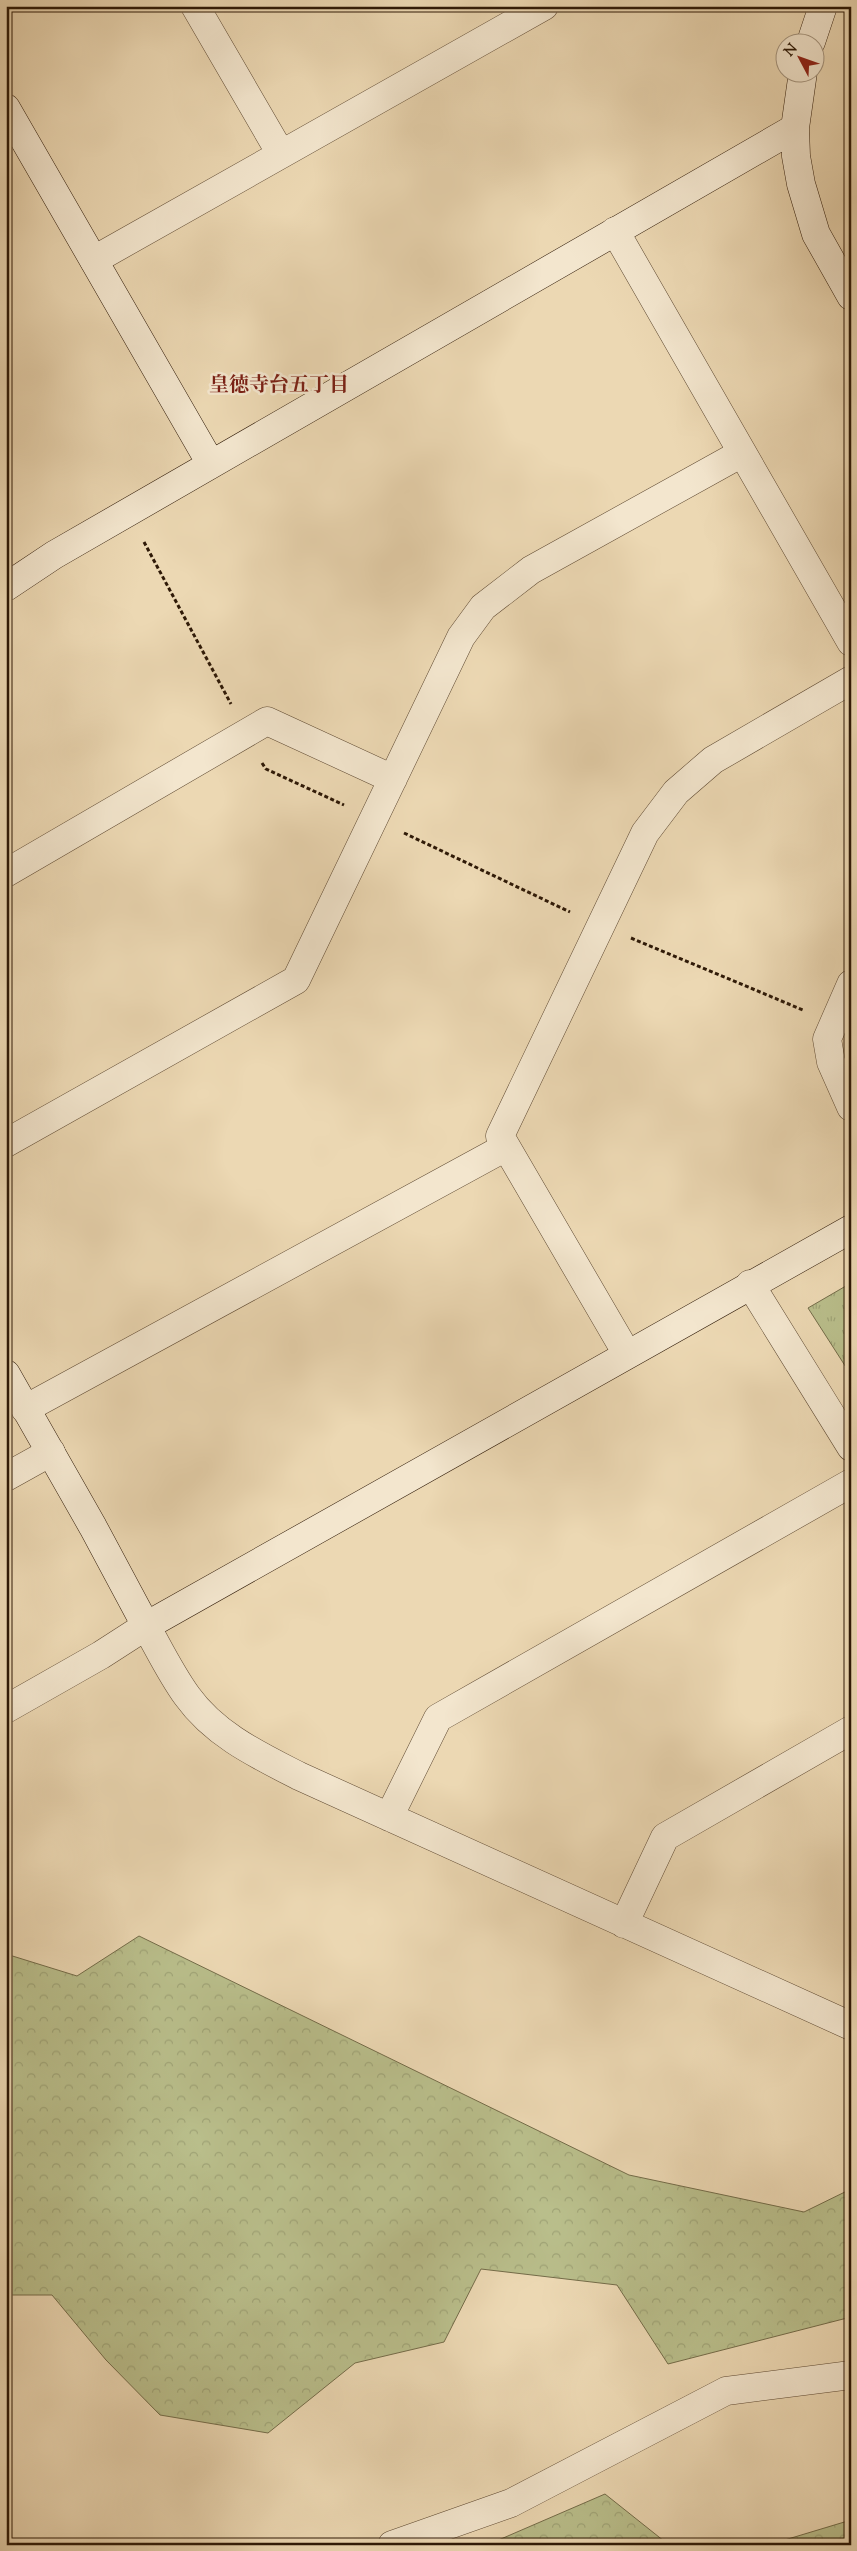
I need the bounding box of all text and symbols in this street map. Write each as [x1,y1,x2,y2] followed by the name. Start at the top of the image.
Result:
[774,32,824,82] north arrow
[780,40,803,62] text: N
[209,372,349,401] district label: 皇徳寺台五丁目

